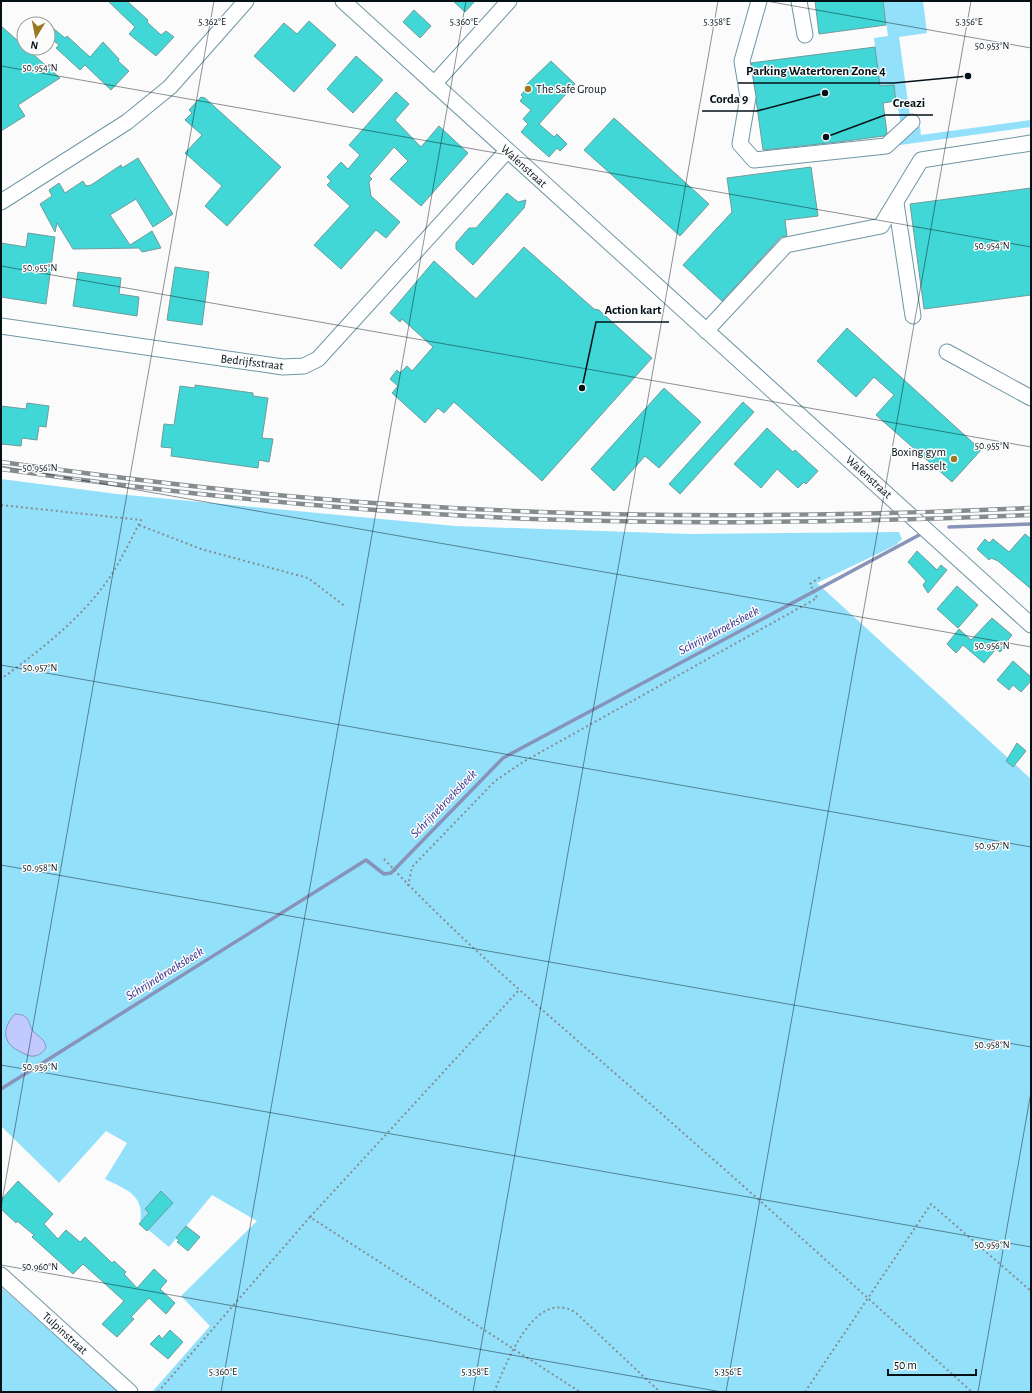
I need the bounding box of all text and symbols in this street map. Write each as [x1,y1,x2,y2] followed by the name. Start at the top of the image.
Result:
[16,16,56,56] north arrow
[198,17,226,27] text: 5.362°E
[450,17,478,27] text: 5.360°E
[703,17,731,27] text: 5.358°E
[955,17,983,27] text: 5.356°E
[30,39,39,51] text: N
[975,41,1009,51] text: 50.953°N
[738,58,894,83] callout: Parking Watertoren Zone 4
[22,63,58,73] text: 50.954°N
[746,65,886,78] text: Parking Watertoren Zone 4
[536,83,606,95] place label: The Safe Group
[523,84,533,94] marker: The Safe Group
[702,86,757,111] callout: Corda 9
[885,90,933,115] callout: Creazi
[710,93,748,106] text: Corda 9
[893,97,925,110] text: Creazi
[499,142,549,190] street label: Walenstraat
[974,241,1010,251] text: 50.954°N
[23,263,57,273] text: 50.955°N
[596,297,669,322] callout: Action kart
[605,304,662,317] text: Action kart
[220,352,284,373] street label: Bedrijfsstraat
[975,441,1009,451] text: 50.955°N
[891,446,946,472] place label: Boxing gym Hasselt
[844,453,894,501] street label: Walenstraat
[949,454,959,464] marker: Boxing gym Hasselt
[22,463,58,473] text: 50.956°N
[677,604,761,658] water label: Schrijnebroeksbeek
[974,641,1010,651] text: 50.956°N
[23,663,57,673] text: 50.957°N
[408,767,480,841] water label: Schrijnebroeksbeek
[975,841,1009,851] text: 50.957°N
[22,863,58,873] text: 50.958°N
[124,945,206,1003] water label: Schrijnebroeksbeek
[974,1040,1010,1050] text: 50.958°N
[22,1062,58,1072] text: 50.959°N
[974,1240,1010,1250] text: 50.959°N
[22,1262,58,1272] text: 50.960°N
[40,1310,90,1356] street label: Tulpinstraat
[888,1351,976,1377] scale bar
[894,1359,917,1371] text: 50 m
[209,1367,237,1377] text: 5.360°E
[461,1367,489,1377] text: 5.358°E
[714,1367,742,1377] text: 5.356°E

